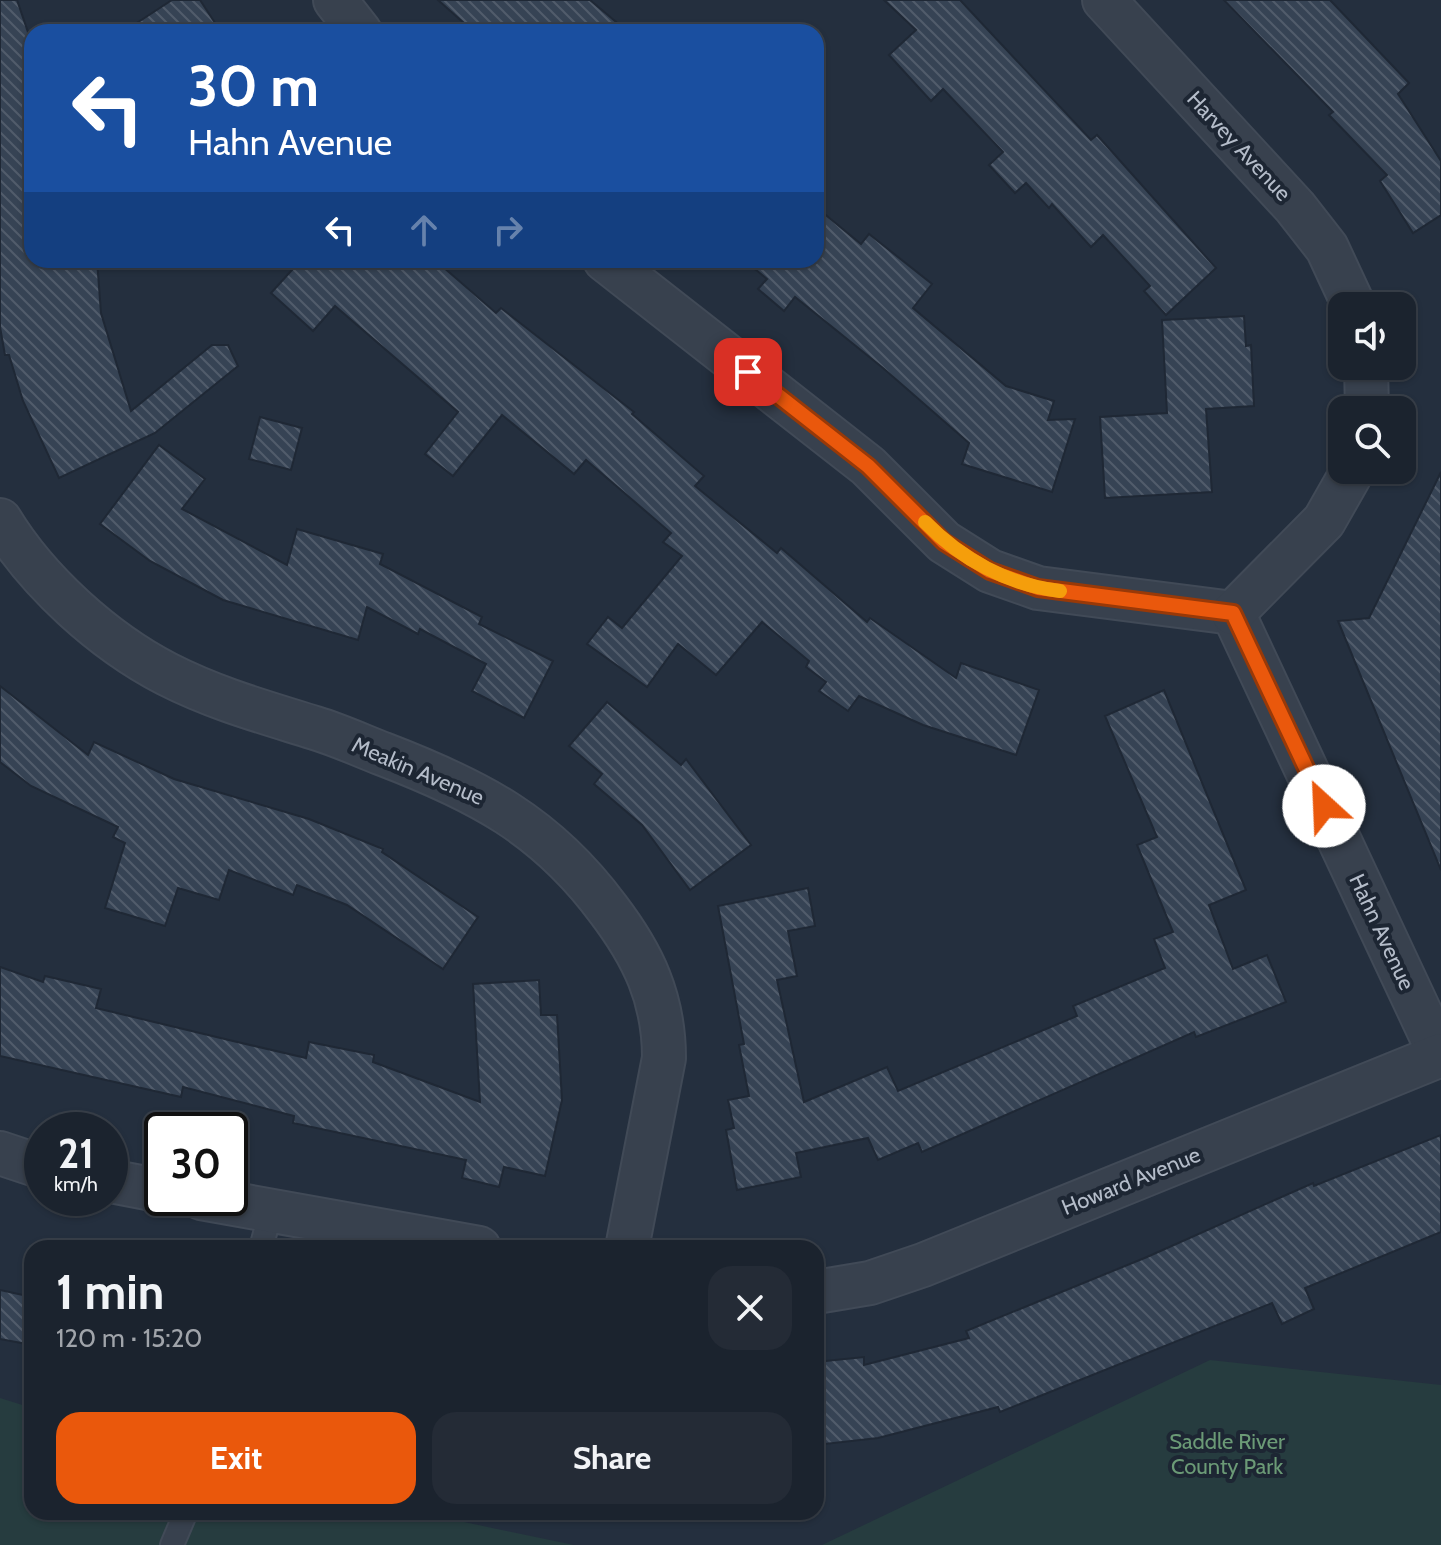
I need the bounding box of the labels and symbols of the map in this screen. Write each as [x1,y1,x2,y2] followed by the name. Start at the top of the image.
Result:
[1181,85,1297,207] street label: Harvey Avenue
[714,338,782,406] pin
[348,731,488,811] street label: Meakin Avenue
[1282,764,1366,848] position arrow
[1343,870,1421,994] street label: Hahn Avenue
[144,1112,248,1216] speed limit sign: 30
[1058,1141,1204,1221] street label: Howard Avenue
[1169,1428,1285,1480] park label: Saddle River County Park

